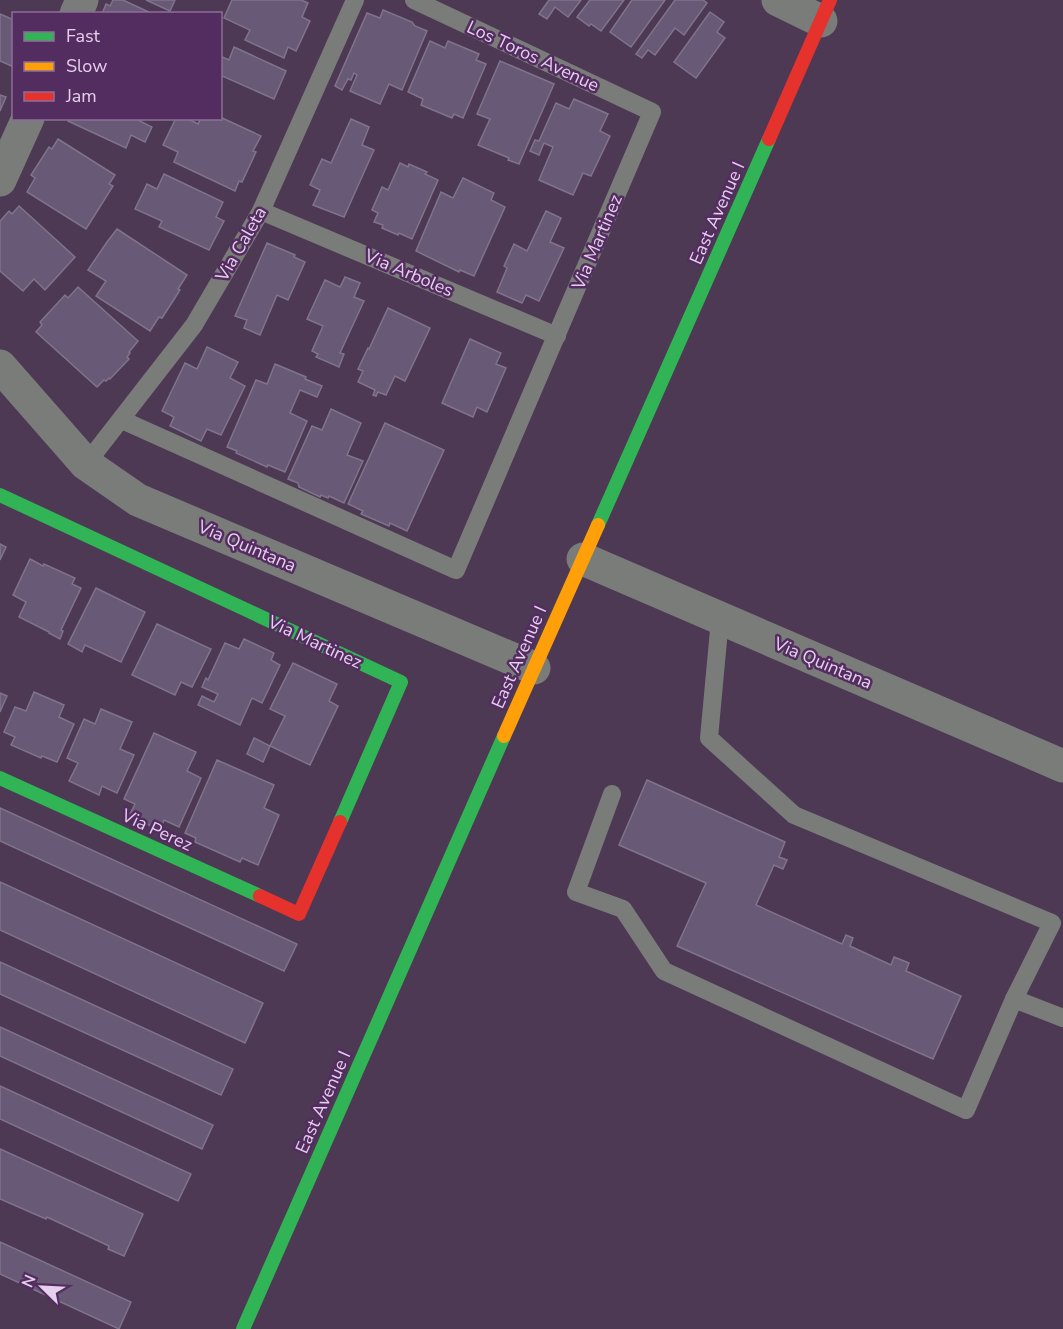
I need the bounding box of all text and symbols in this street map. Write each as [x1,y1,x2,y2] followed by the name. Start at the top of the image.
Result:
[12,12,222,120] legend
[463,15,603,97] street label: Los Toros Avenue
[66,24,101,48] text: Fast
[66,54,107,78] text: Slow
[65,84,97,108] text: Jam
[684,158,750,268] street label: East Avenue I
[566,191,628,294] street label: Via Martinez
[209,202,272,287] street label: Via Caleta
[360,243,457,302] street label: Via Arboles
[193,514,300,577] street label: Via Quintana
[486,602,552,712] street label: East Avenue I
[263,609,366,674] street label: Via Martinez
[769,631,876,694] street label: Via Quintana
[117,803,196,857] street label: Via Perez
[290,1047,356,1157] street label: East Avenue I
[12,1257,72,1317] north arrow
[17,1271,42,1291] text: N

